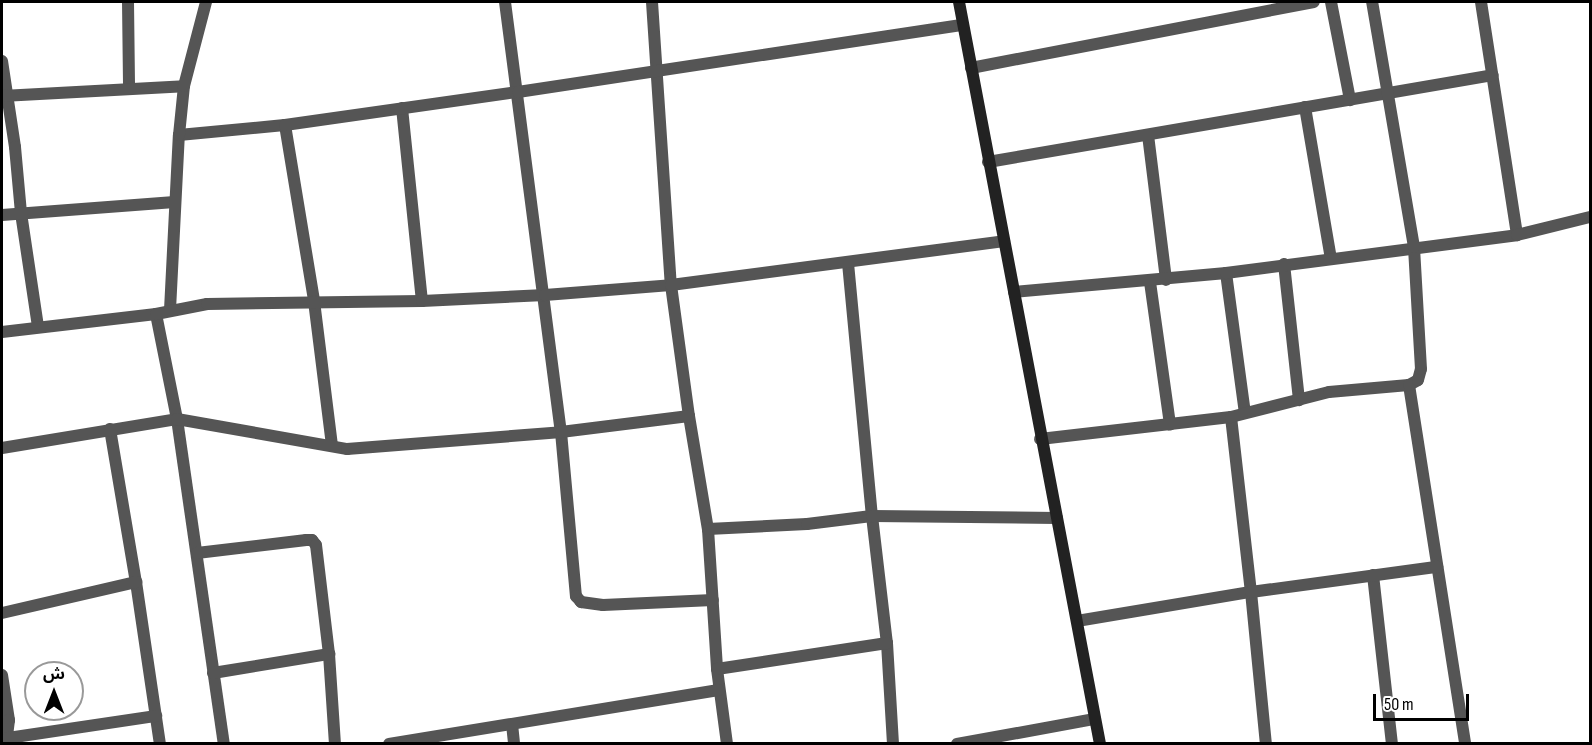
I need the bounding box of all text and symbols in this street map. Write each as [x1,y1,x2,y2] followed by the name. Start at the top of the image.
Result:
[24,661,84,721] north arrow
[43,665,65,684] text: ش
[1376,682,1472,720] scale bar
[1384,694,1414,715] text: 50 m

